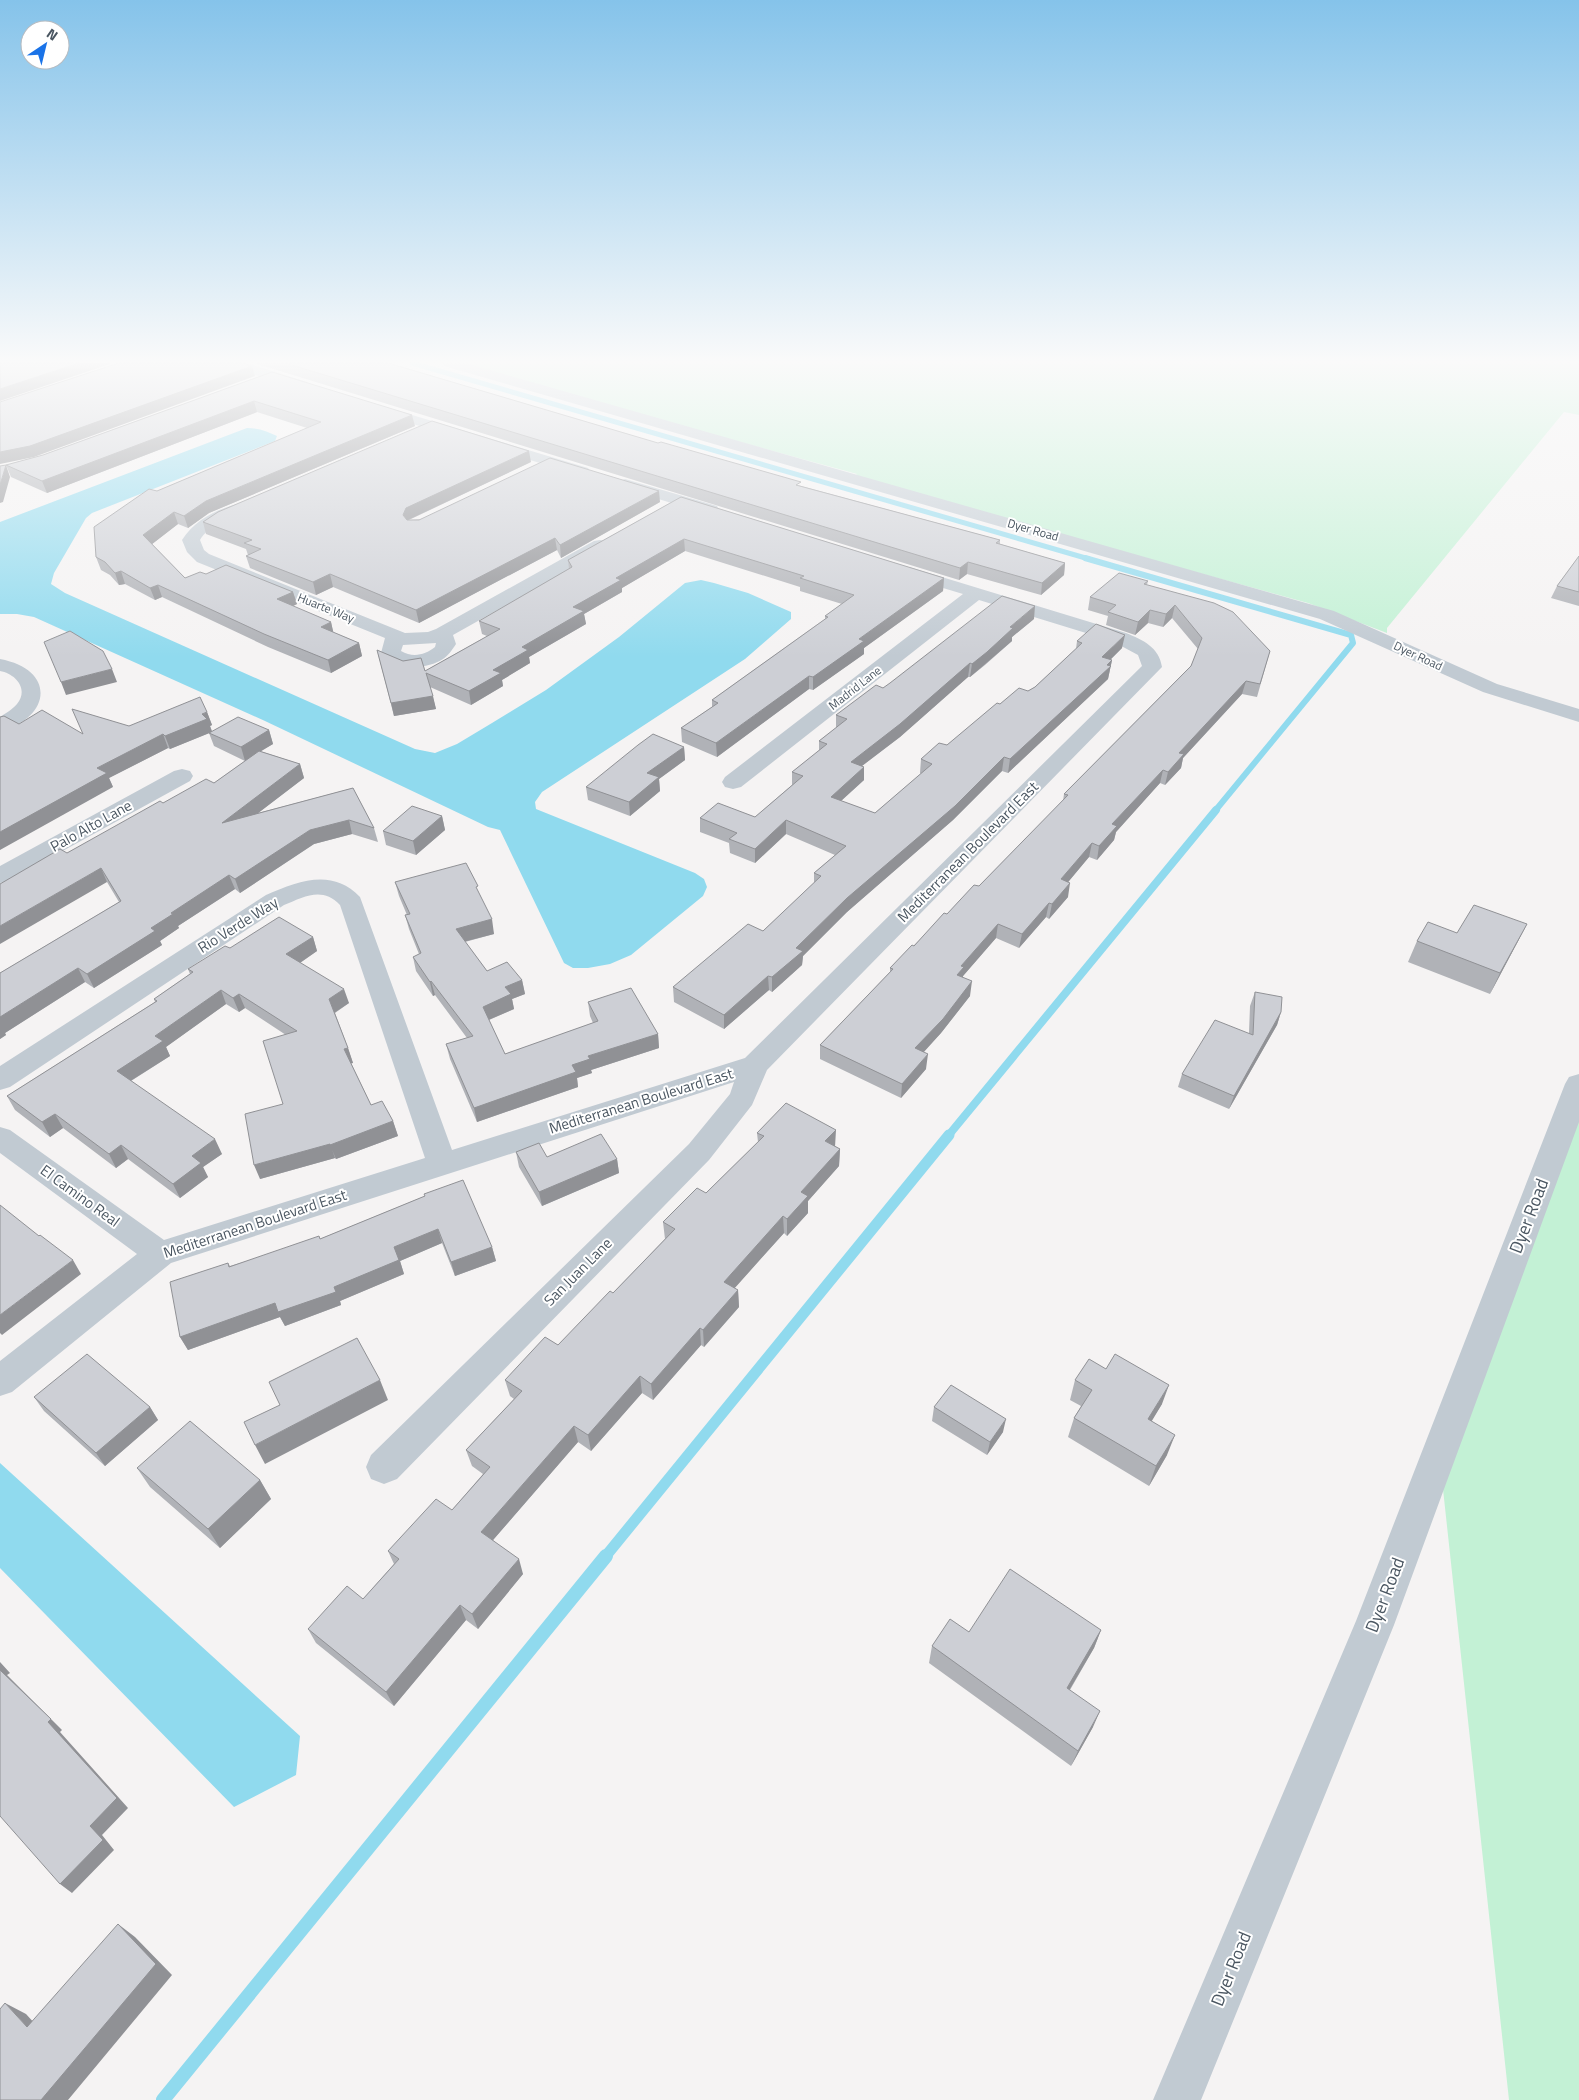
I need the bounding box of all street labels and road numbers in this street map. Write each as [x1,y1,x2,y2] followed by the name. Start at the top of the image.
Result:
[1005,513,1061,546] street label: Dyer Road
[295,588,358,628] street label: Huarte Way
[1391,636,1446,675] street label: Dyer Road
[824,661,885,714] street label: Madrid Lane
[892,775,1044,927] street label: Mediterranean Boulevard East
[46,794,136,857] street label: Palo Alto Lane
[193,891,282,958] street label: Rio Verde Way
[546,1061,736,1140] street label: Mediterranean Boulevard East
[36,1159,125,1232] street label: El Camino Real
[1502,1174,1555,1257] street label: Dyer Road
[160,1183,350,1264] street label: Mediterranean Boulevard East
[538,1232,617,1311] street label: San Juan Lane
[1358,1553,1411,1636] street label: Dyer Road
[1203,1927,1258,2010] street label: Dyer Road

